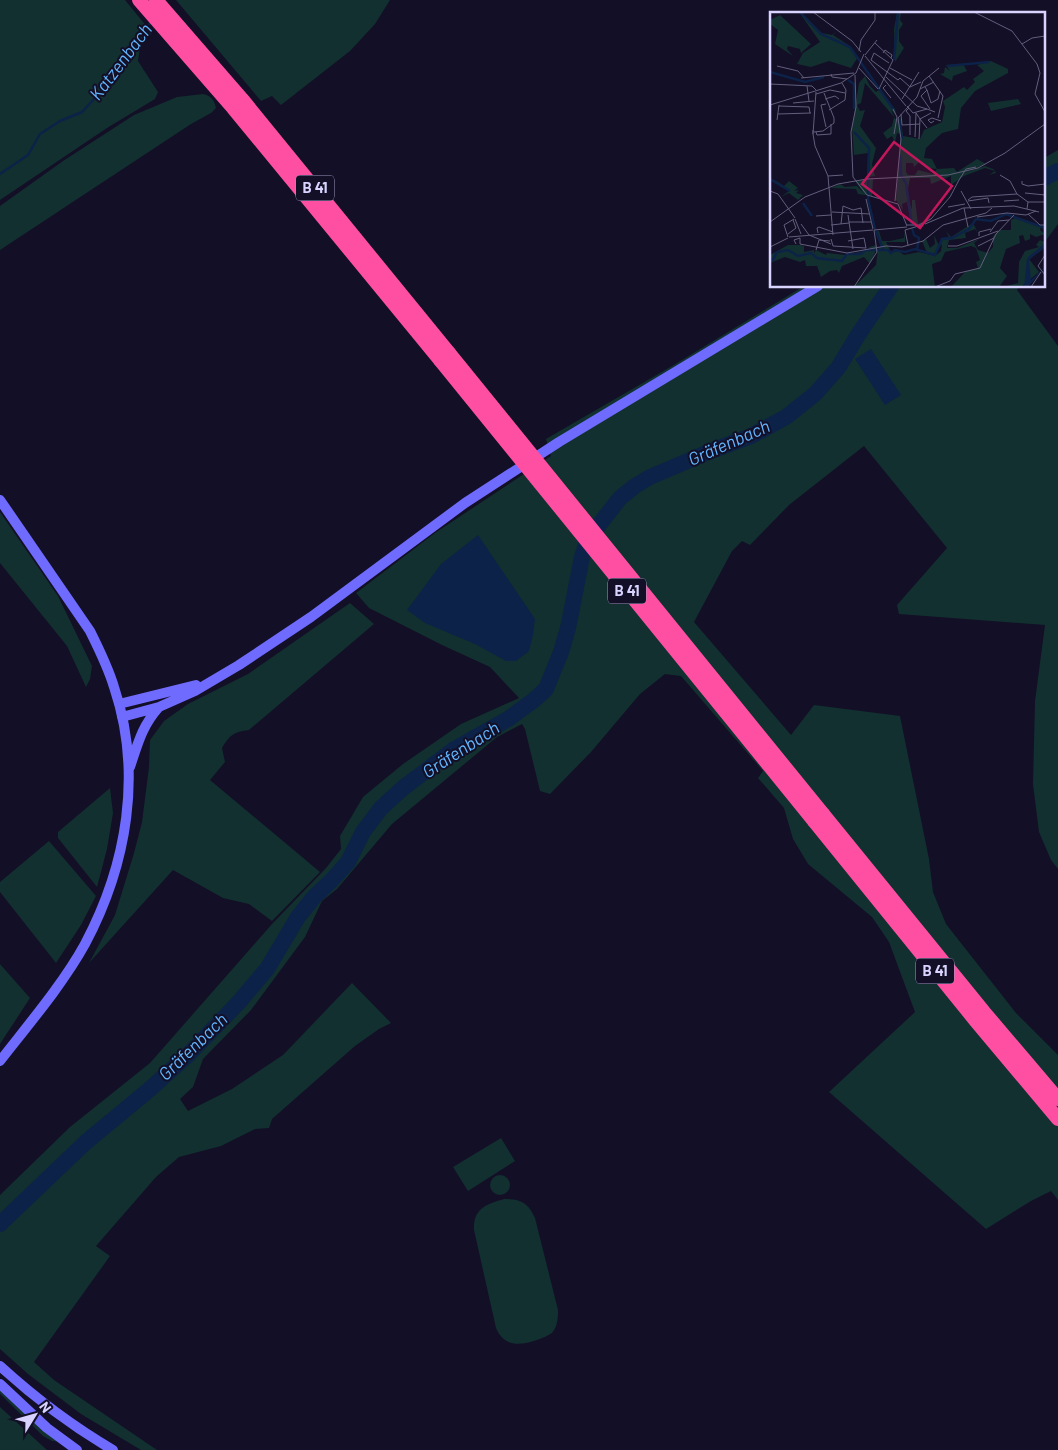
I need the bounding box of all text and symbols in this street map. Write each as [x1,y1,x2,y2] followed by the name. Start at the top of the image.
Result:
[770,12,1046,288] inset map
[84,19,156,104] water label: Katzenbach
[296,176,334,200] road number: B 41
[684,414,773,470] water label: Gräfenbach
[608,578,646,604] road number: B 41
[418,716,503,782] water label: Gräfenbach
[916,958,954,984] road number: B 41
[153,1008,231,1085] water label: Gräfenbach
[10,1390,60,1440] north arrow
[36,1398,55,1416] text: N

